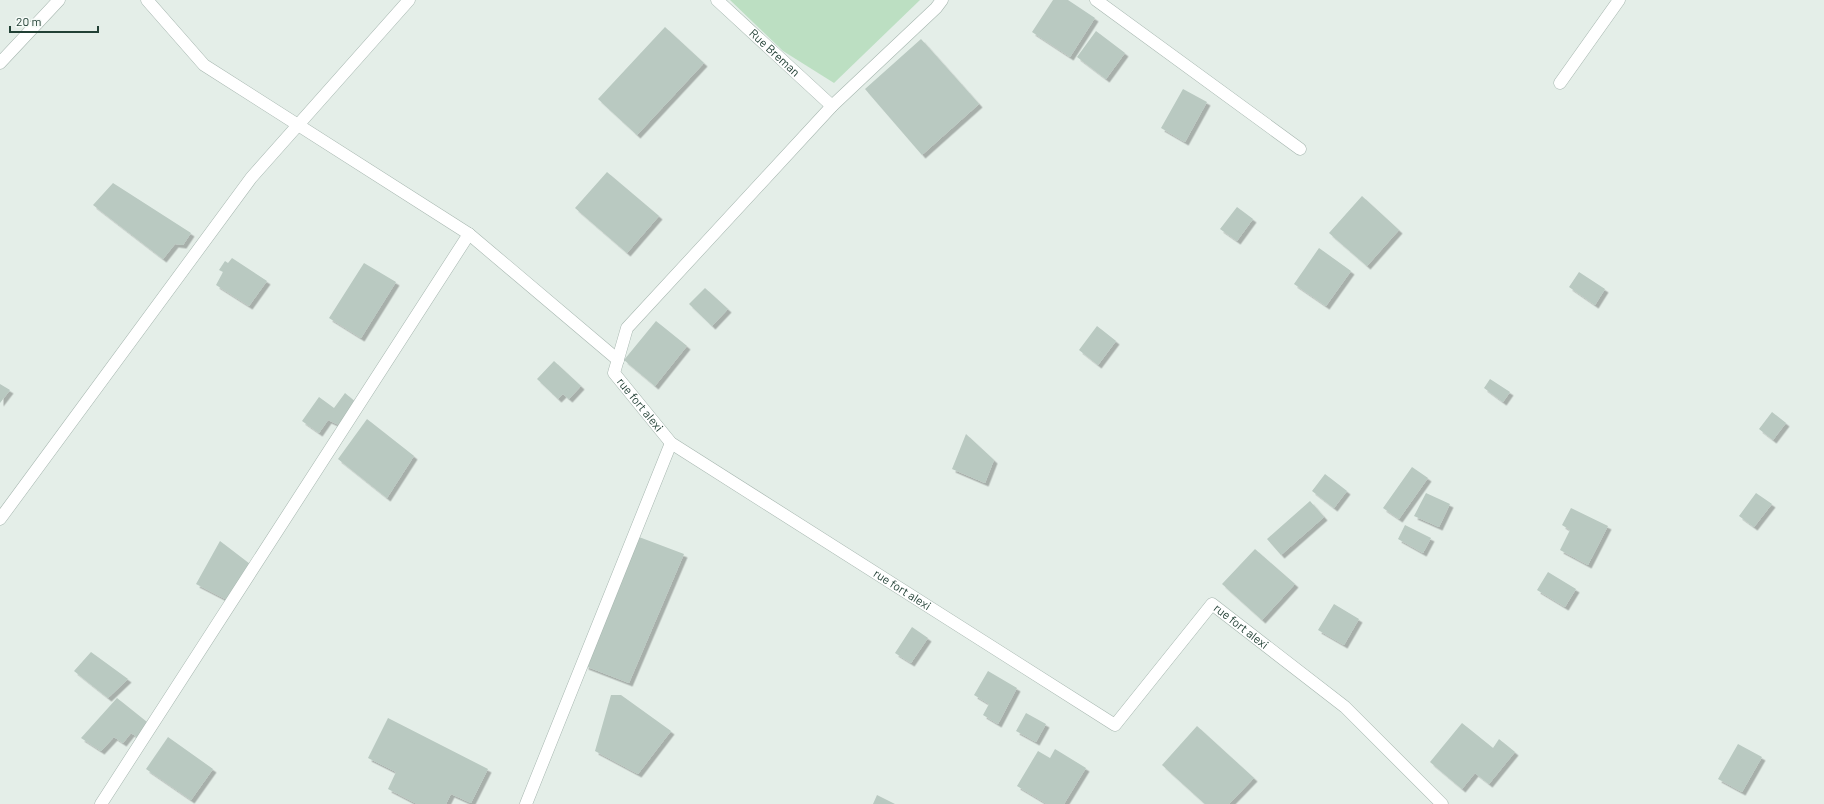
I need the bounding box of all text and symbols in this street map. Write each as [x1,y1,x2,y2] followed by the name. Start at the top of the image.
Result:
[10,8,98,34] scale bar
[16,14,42,28] text: 20 m
[747,25,803,79] street label: Rue Breman
[615,375,667,434] street label: rue fort alexi
[871,566,934,612] street label: rue fort alexi
[1212,600,1272,651] street label: rue fort alexi

